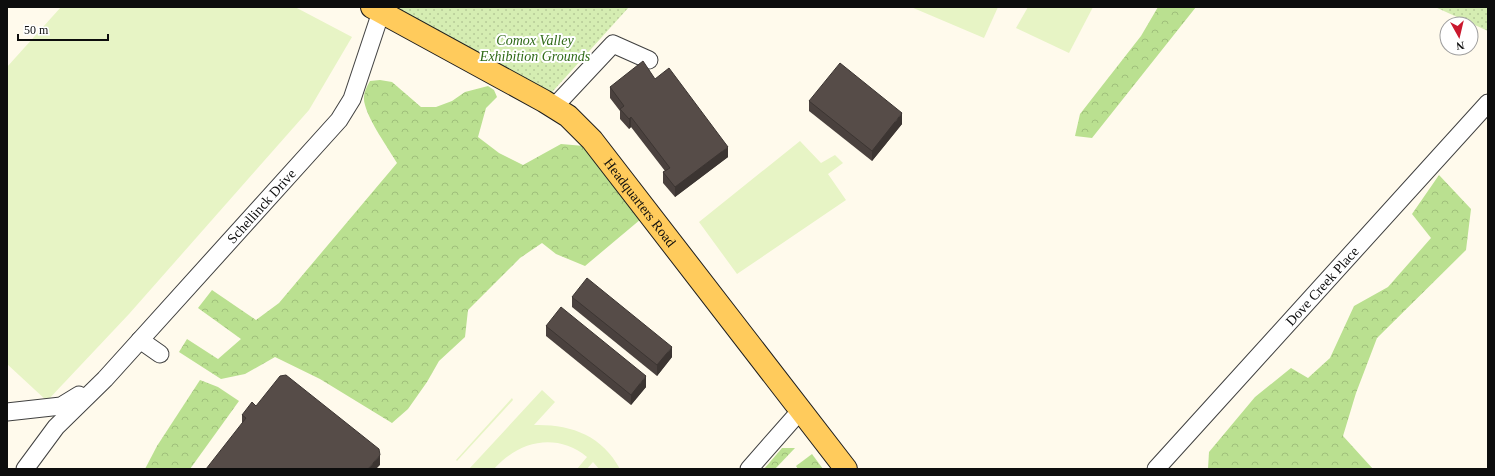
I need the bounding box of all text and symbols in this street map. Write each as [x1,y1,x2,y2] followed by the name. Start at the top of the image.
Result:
[18,16,108,42] scale bar
[1439,16,1479,56] north arrow
[24,23,49,37] text: 50 m
[479,33,591,64] park label: Comox Valley Exhibition Grounds
[1456,39,1465,52] text: N
[601,155,679,250] street label: Headquarters Road
[224,166,299,246] street label: Schellinck Drive
[1282,244,1361,329] street label: Dove Creek Place

